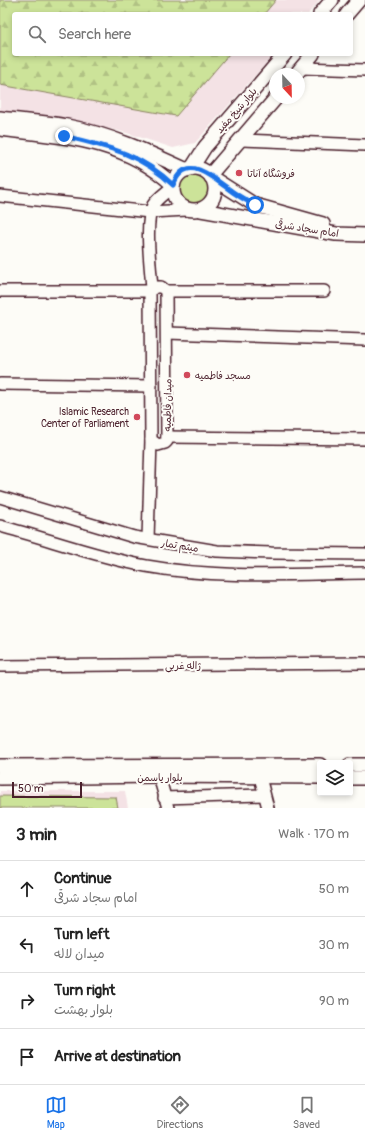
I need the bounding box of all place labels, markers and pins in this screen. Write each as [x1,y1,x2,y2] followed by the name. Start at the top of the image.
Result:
[234,168,244,178] marker: فروشگاه آناتا
[247,168,295,180] place label: فروشگاه آناتا
[182,370,192,380] marker: مسجد فاطمیه
[195,370,251,382] place label: مسجد فاطمیه
[41,406,130,430] place label: Islamic Research Center of Parliament
[132,412,142,422] marker: Islamic Research Center of Parliament

